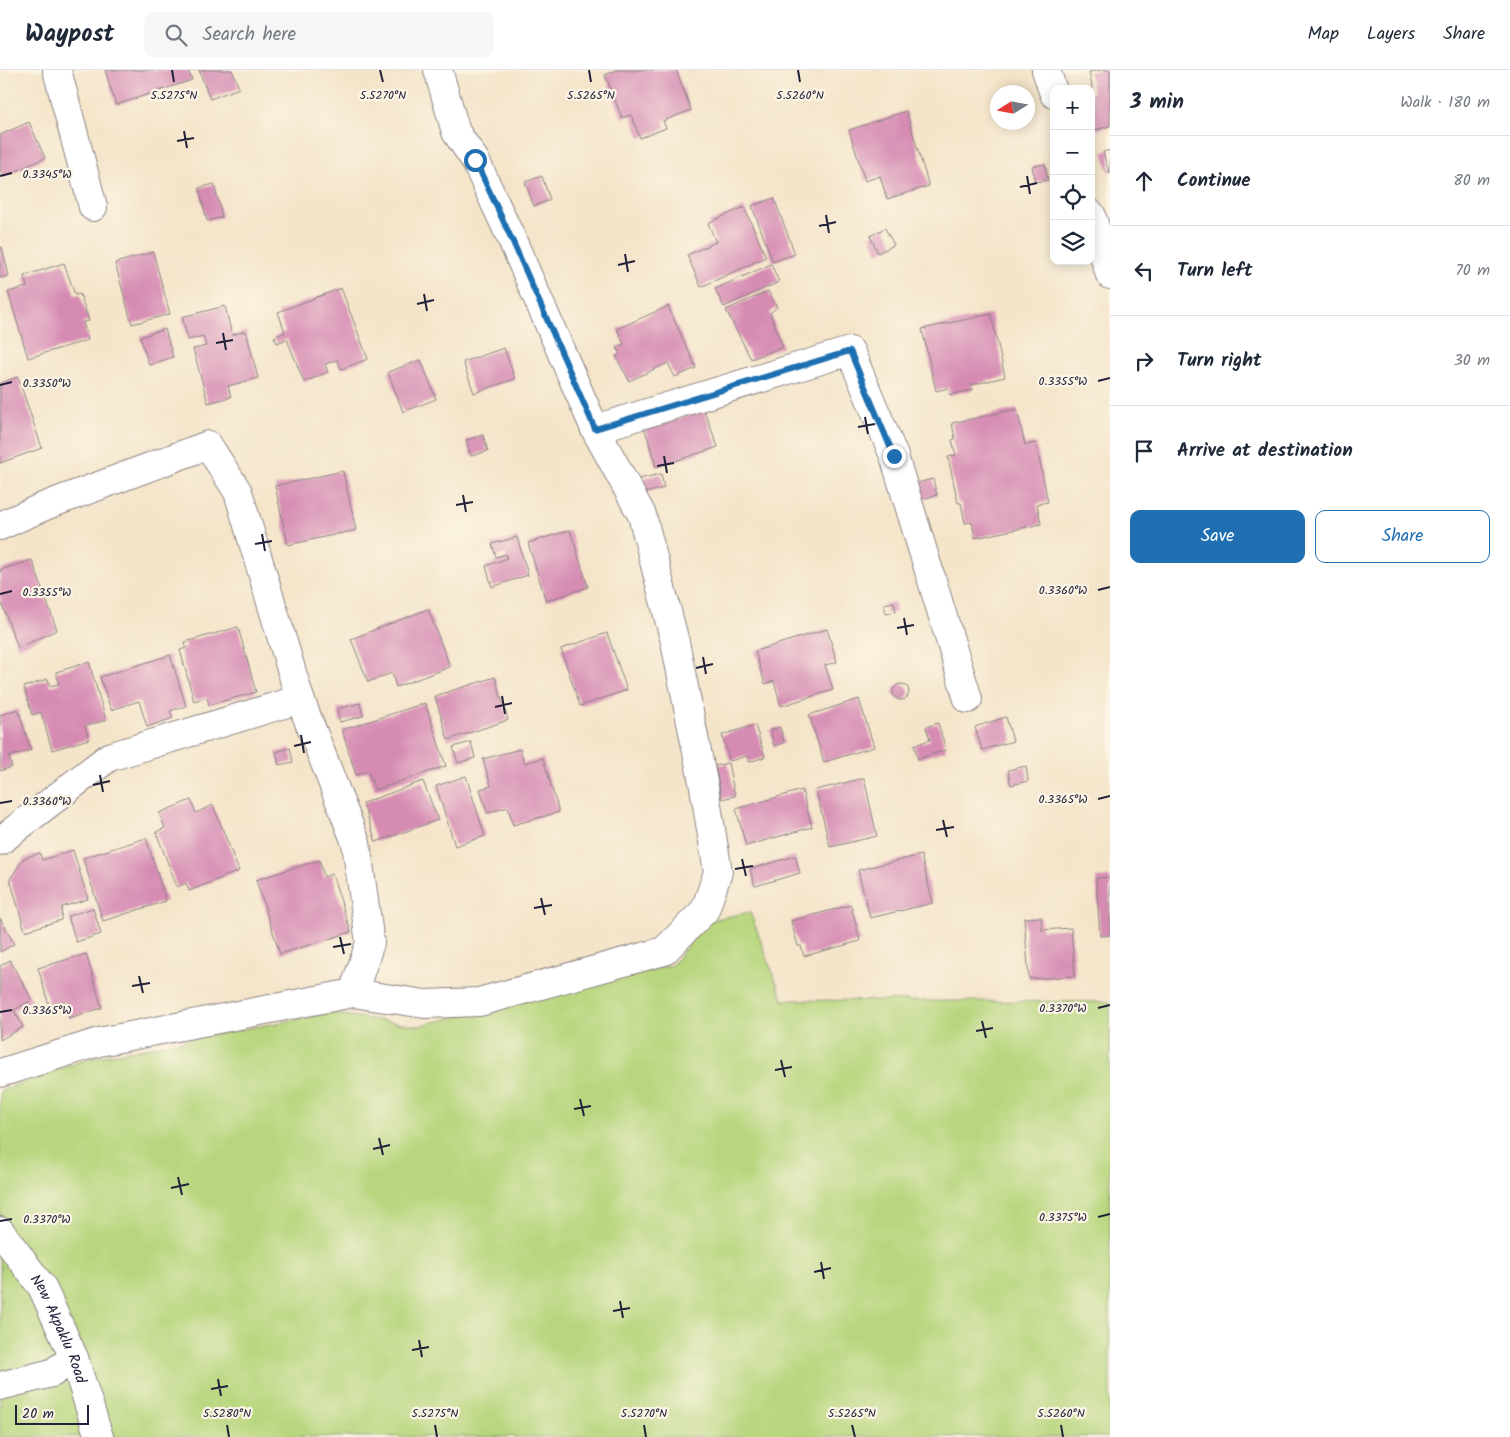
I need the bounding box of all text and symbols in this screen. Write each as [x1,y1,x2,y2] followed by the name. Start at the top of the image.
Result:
[144,12,494,57] search box
[25,15,114,54] text: Waypost
[202,20,296,50] text: Search here
[1308,20,1339,49] text: Map
[1367,20,1415,49] text: Layers
[1443,20,1485,49] text: Share
[162,21,190,49] icon: search
[990,85,1035,130] north arrow
[1050,85,1095,265] map controls
[1050,85,1095,130] button: +
[151,86,197,105] text: 5.5275°N
[360,86,406,105] text: 5.5270°N
[567,86,615,105] text: 5.5265°N
[776,86,824,105] text: 5.5260°N
[1130,86,1184,119] text: 3 min
[1400,90,1490,115] text: Walk · 180 m
[1050,130,1095,175] button: −
[464,149,487,172] route start
[22,165,72,184] text: 0.3345°W
[1177,166,1250,196] text: Continue
[1130,167,1158,195] icon: ahead
[1453,168,1490,193] text: 80 m
[1050,175,1095,220] button: locate
[1050,220,1095,265] button: layers
[1177,256,1252,286] text: Turn left
[1130,257,1158,285] icon: left
[1455,258,1490,283] text: 70 m
[1177,346,1262,376] text: Turn right
[1130,347,1158,375] icon: right
[1454,348,1490,373] text: 30 m
[1039,372,1087,391] text: 0.3355°W
[23,374,71,393] text: 0.3350°W
[1177,436,1353,466] text: Arrive at destination
[1130,437,1158,465] icon: arrive
[883,445,906,468] route end
[1130,510,1305,563] button: Save
[1315,510,1490,563] button: Share
[1039,581,1087,600] text: 0.3360°W
[23,583,71,602] text: 0.3355°W
[1038,790,1088,809] text: 0.3365°W
[23,792,71,811] text: 0.3360°W
[1039,999,1087,1018] text: 0.3370°W
[22,1001,72,1020] text: 0.3365°W
[1039,1208,1087,1227] text: 0.3375°W
[23,1210,71,1229] text: 0.3370°W
[23,1269,92,1387] street label: New Akpaklu Road
[15,1402,89,1425] scale bar
[22,1403,54,1425] text: 20 m
[203,1404,251,1423] text: 5.5280°N
[412,1404,458,1423] text: 5.5275°N
[621,1404,667,1423] text: 5.5270°N
[828,1404,876,1423] text: 5.5265°N
[1037,1404,1085,1423] text: 5.5260°N

